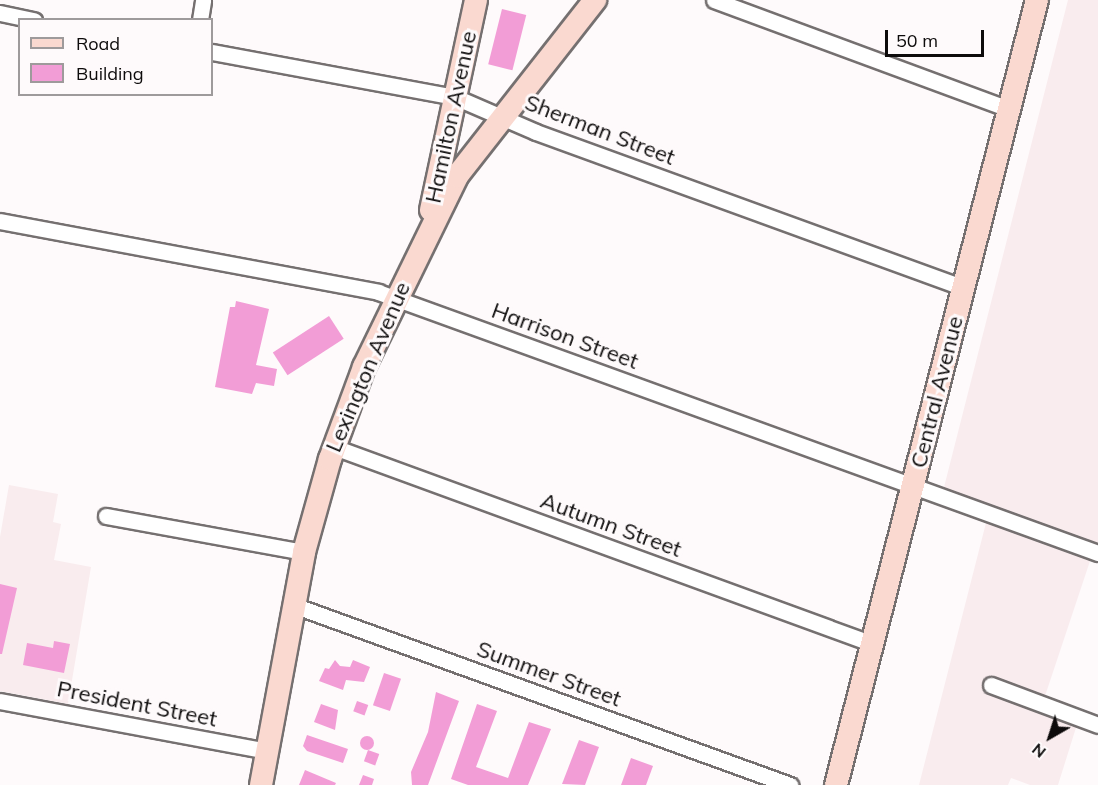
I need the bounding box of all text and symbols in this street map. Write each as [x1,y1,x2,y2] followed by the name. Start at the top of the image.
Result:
[18,18,213,96] legend
[888,18,987,56] scale bar
[420,29,482,205] street label: Hamilton Avenue
[896,29,938,52] text: 50 m
[76,32,120,55] text: Road
[76,62,144,85] text: Building
[521,89,679,171] street label: Sherman Street
[320,278,416,456] street label: Lexington Avenue
[488,297,642,375] street label: Harrison Street
[905,313,969,471] street label: Central Avenue
[537,487,685,563] street label: Autumn Street
[473,636,625,712] street label: Summer Street
[55,676,219,732] street label: President Street
[1020,707,1080,767] north arrow
[1028,739,1050,763] text: N

